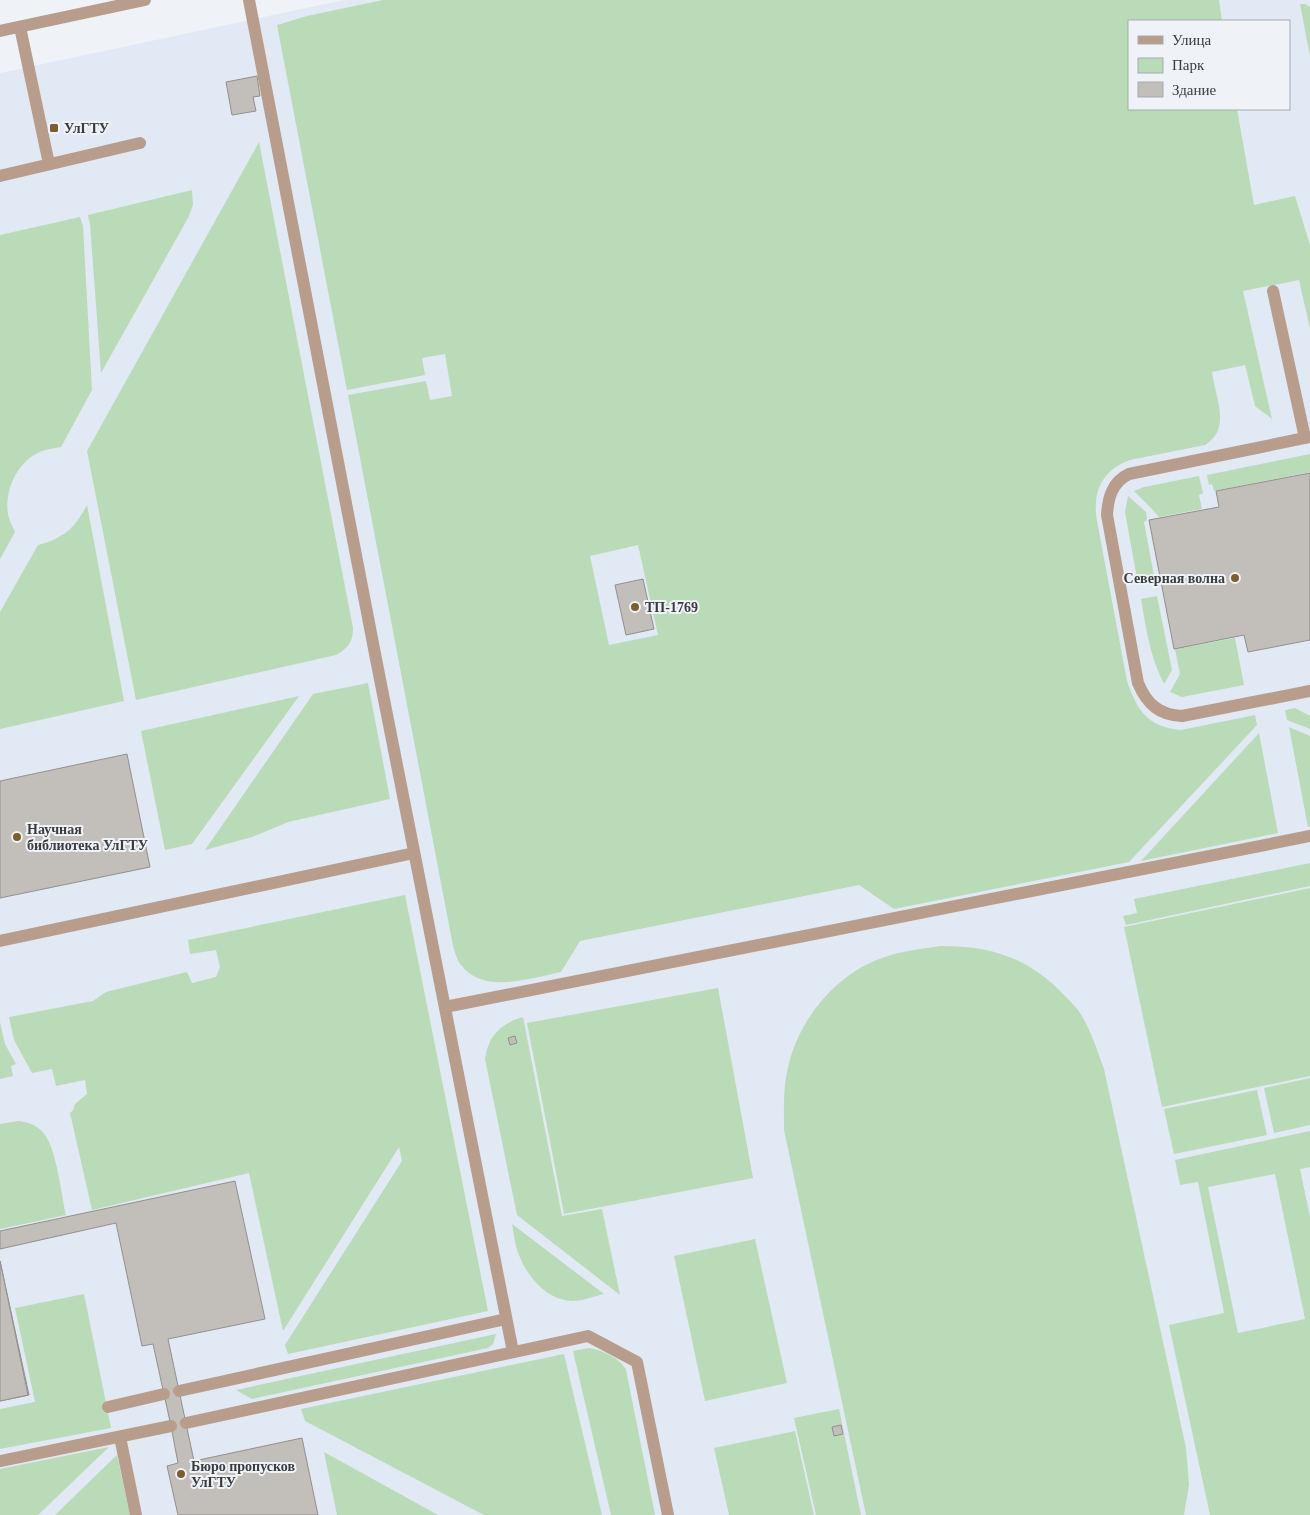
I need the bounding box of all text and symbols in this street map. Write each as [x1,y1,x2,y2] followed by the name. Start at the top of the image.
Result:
[1128,20,1290,110] legend
[1172,32,1211,48] text: Улица
[1172,57,1205,73] text: Парк
[1172,82,1216,98] text: Здание
[64,121,109,136] place label: УлГТУ
[48,122,60,134] marker: УлГТУ
[1124,571,1225,586] place label: Северная волна
[1229,572,1241,584] marker: Северная волна
[645,600,698,615] place label: ТП-1769
[629,601,641,613] marker: ТП-1769
[27,822,148,853] place label: Научная библиотека УлГТУ
[11,831,23,843] marker: Научная библиотека УлГТУ
[191,1459,295,1490] place label: Бюро пропусков УлГТУ
[175,1468,187,1480] marker: Бюро пропусков УлГТУ

